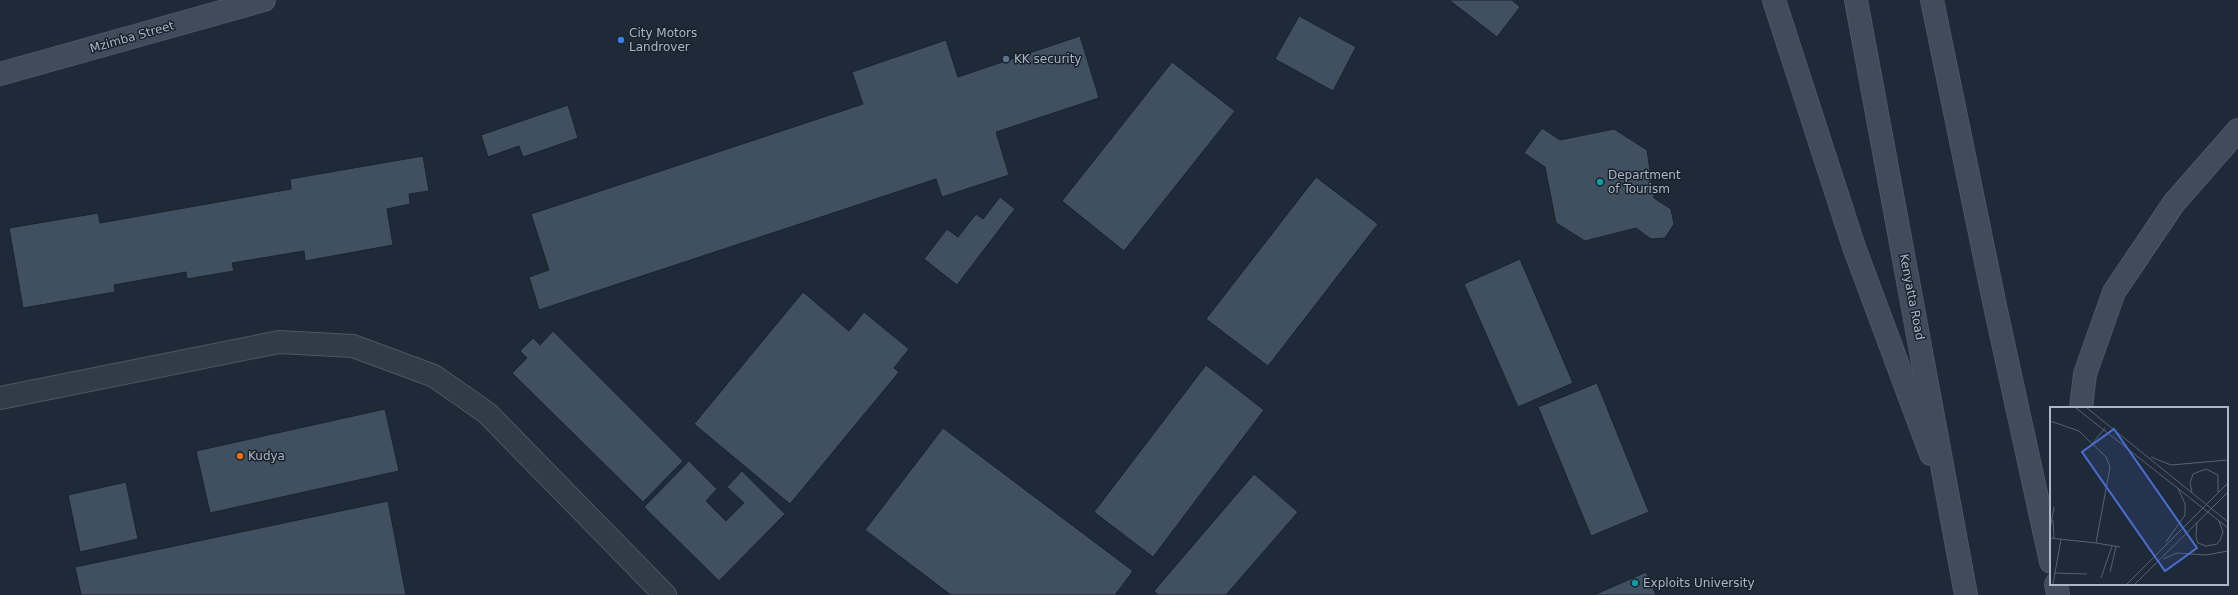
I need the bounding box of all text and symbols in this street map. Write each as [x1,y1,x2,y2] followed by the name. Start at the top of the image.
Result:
[88,18,176,56] street label: Mzimba Street
[629,26,697,54] place label: City Motors Landrover
[616,35,626,45] marker: City Motors Landrover
[1014,52,1081,66] place label: KK security
[1001,54,1011,64] marker: KK security
[1608,168,1681,196] place label: Department of Tourism
[1595,177,1605,187] marker: Department of Tourism
[1897,253,1927,341] street label: Kenyatta Road
[2050,407,2228,585] inset map
[248,449,285,463] place label: Kudya
[235,451,245,461] marker: Kudya
[1643,576,1755,590] place label: Exploits University
[1630,578,1640,588] marker: Exploits University

